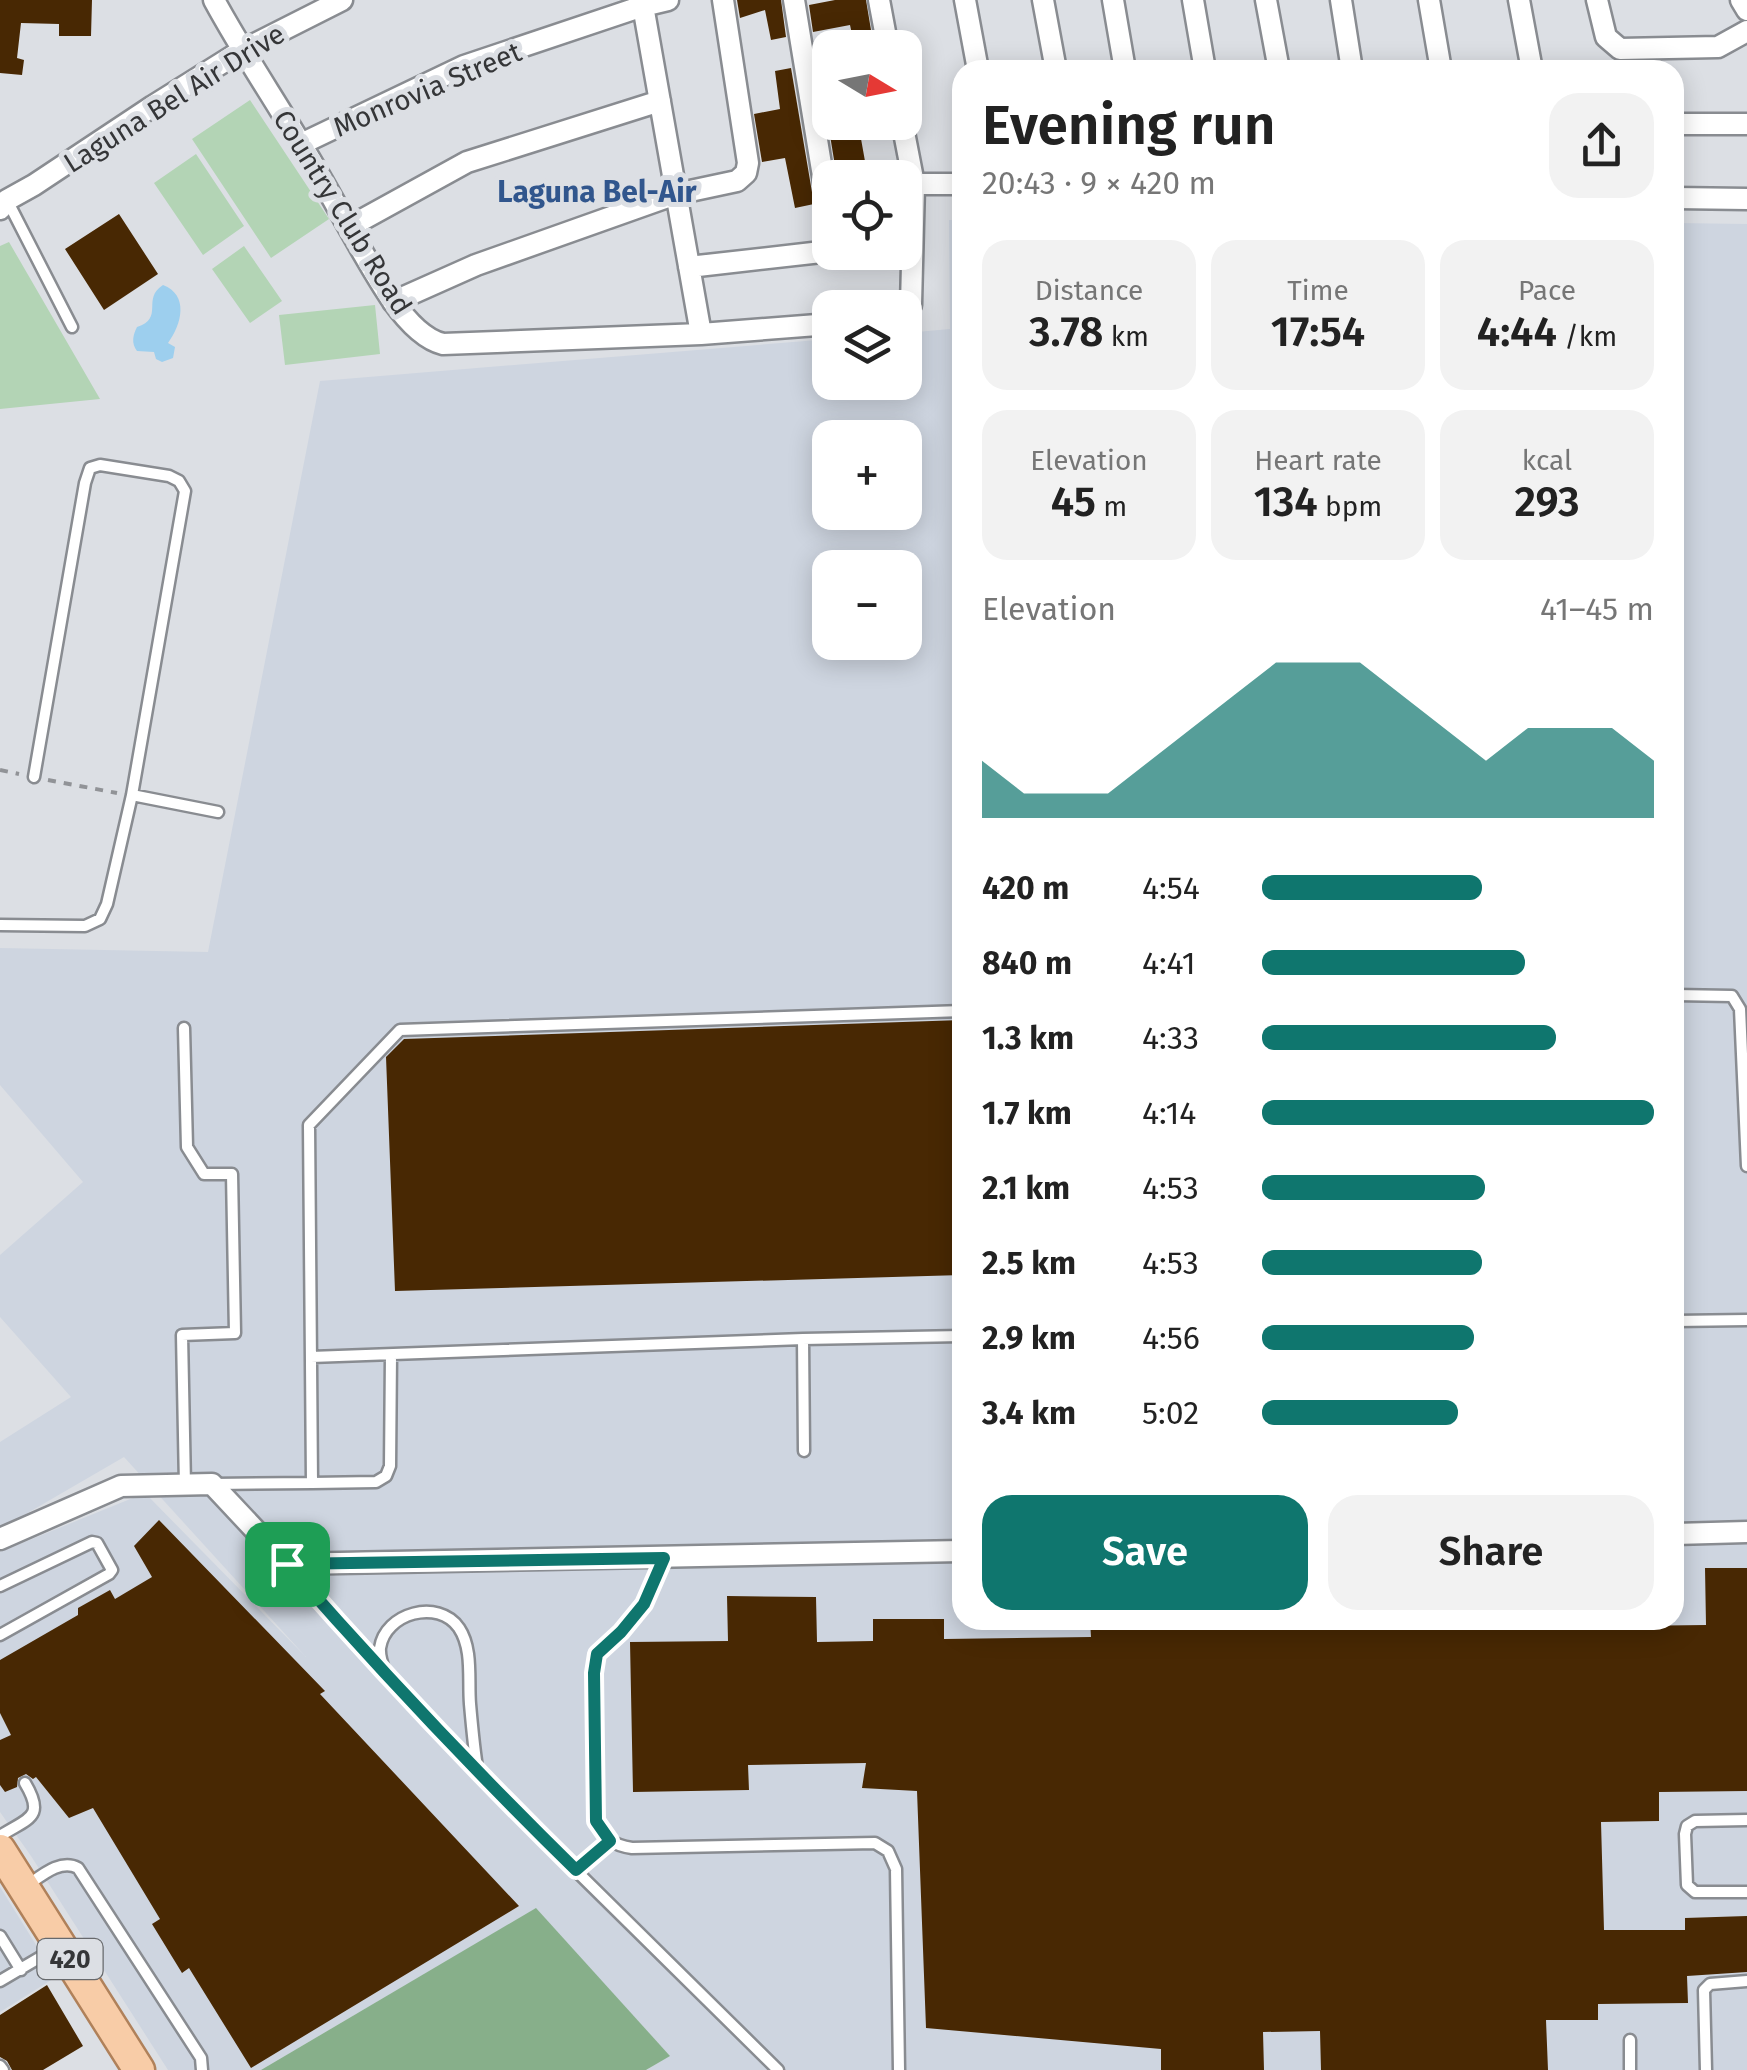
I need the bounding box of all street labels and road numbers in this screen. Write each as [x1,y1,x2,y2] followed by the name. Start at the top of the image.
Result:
[58,17,291,180] street label: Laguna Bel Air Drive
[328,35,527,144] street label: Monrovia Street
[266,104,419,321] street label: Country Club Road
[38,1939,102,1979] road number: 420

